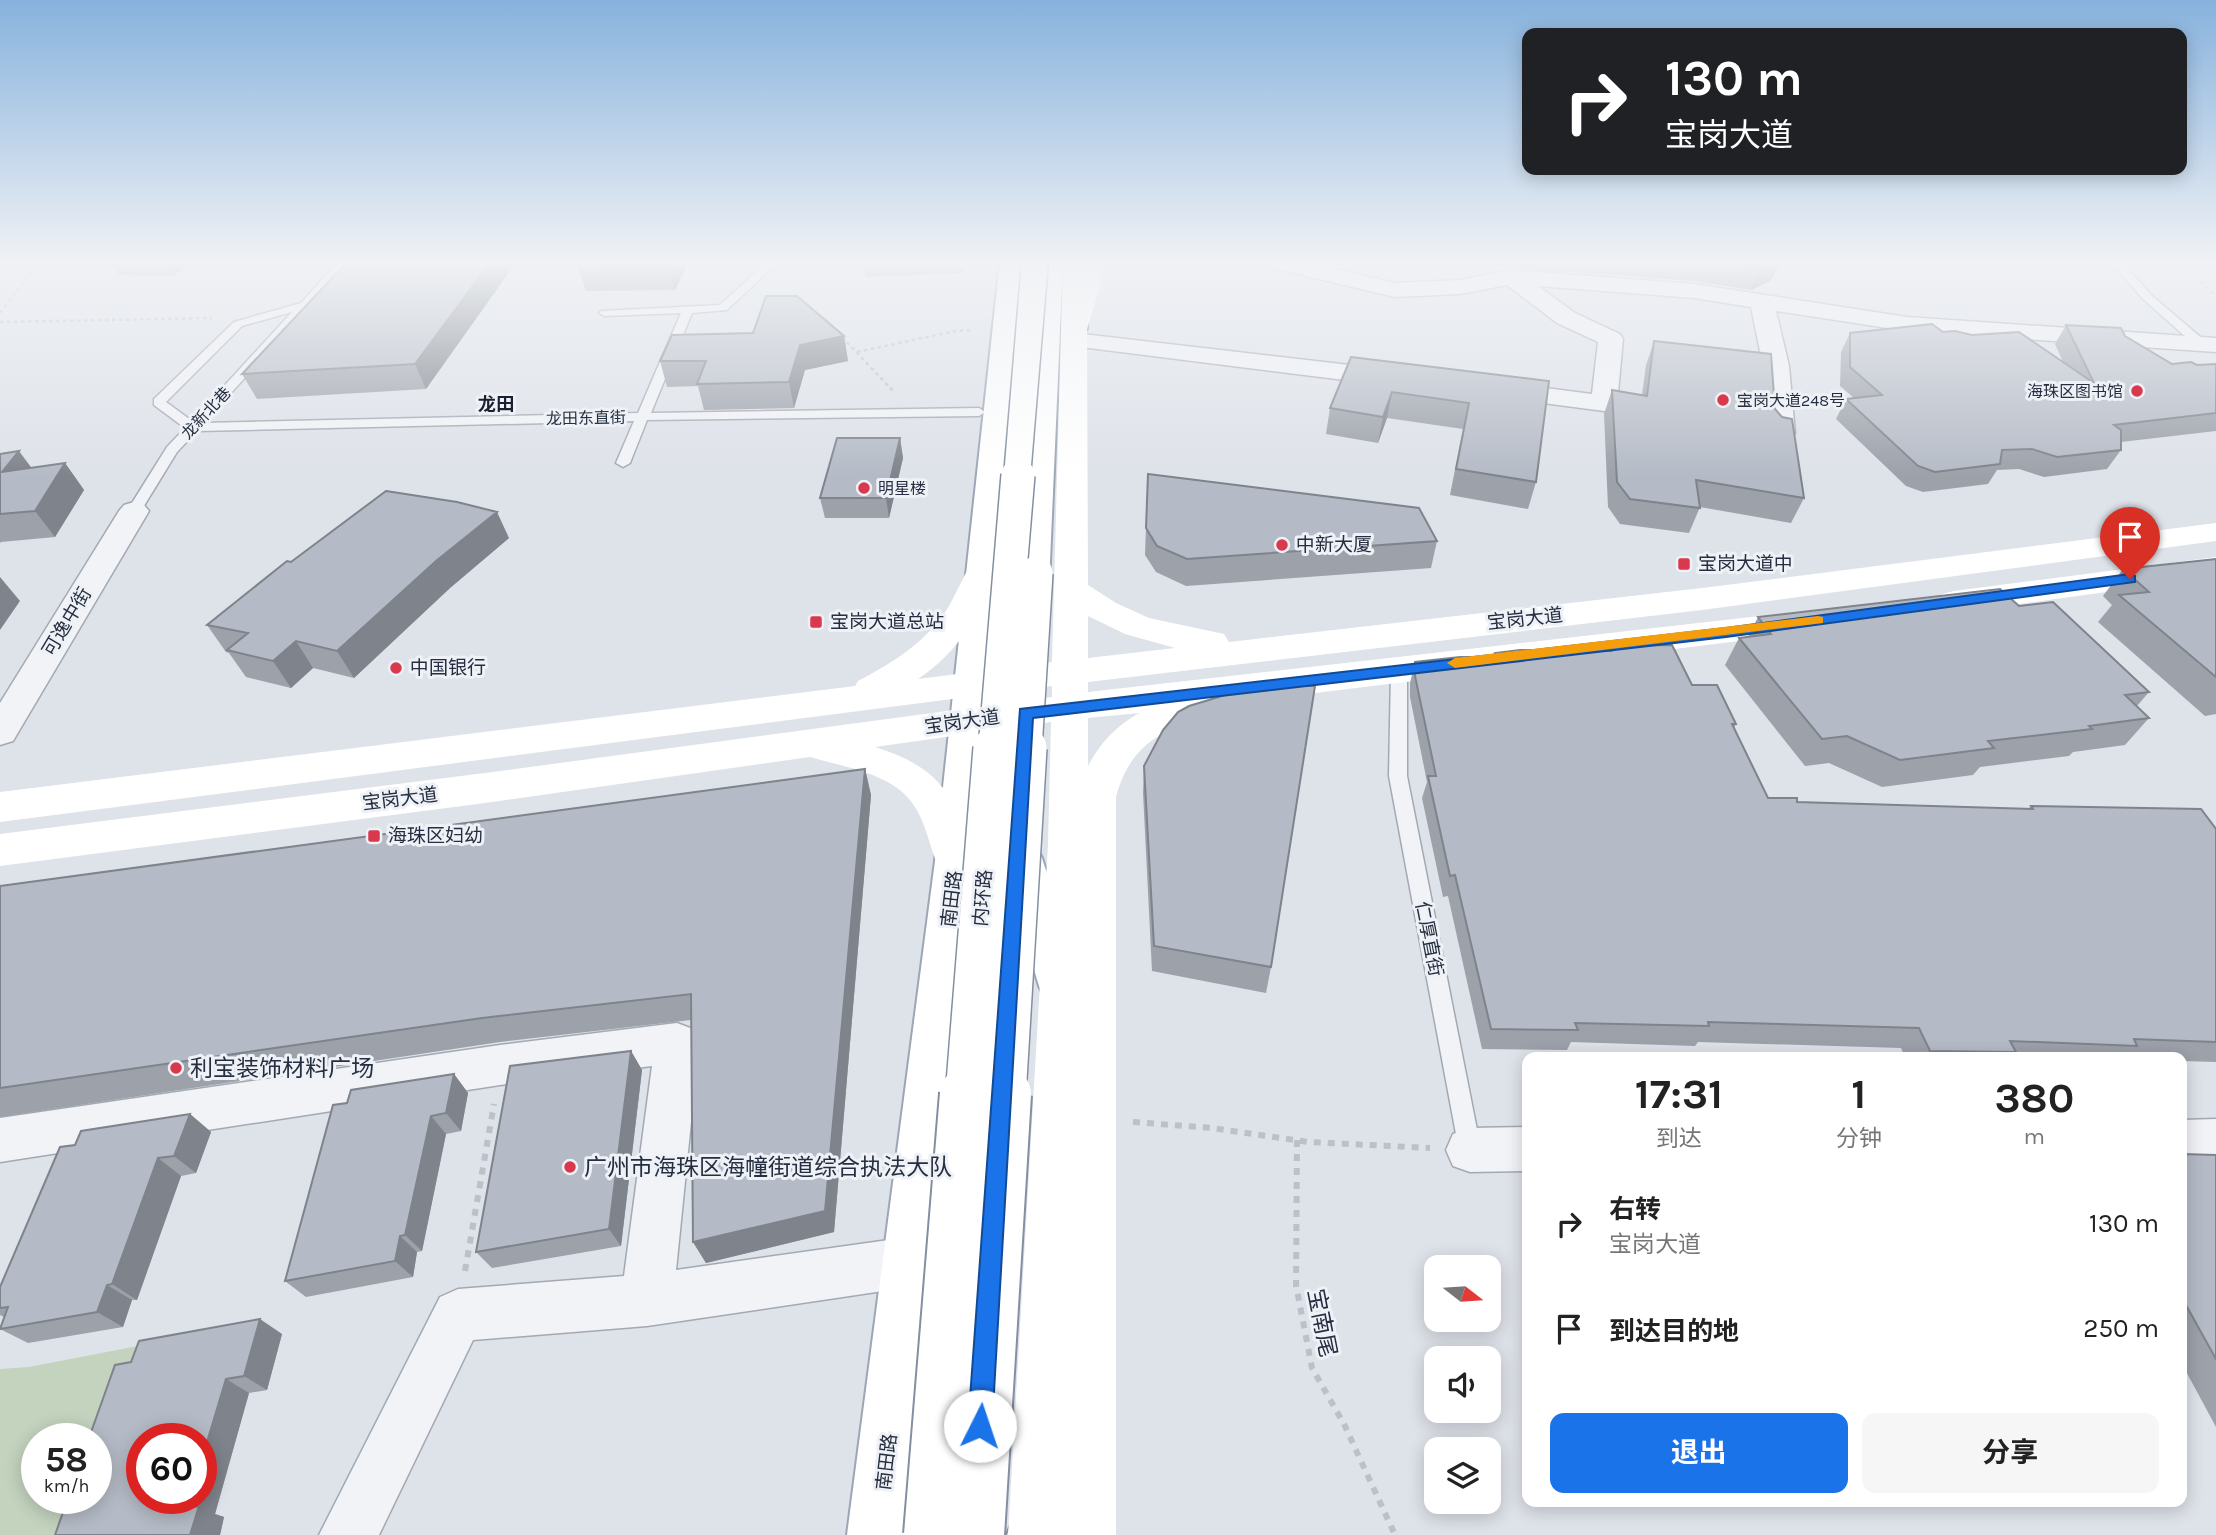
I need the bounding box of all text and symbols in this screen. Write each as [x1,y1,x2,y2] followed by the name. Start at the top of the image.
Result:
[1665,50,1803,107] text: 130 m
[1550,56,1641,147] icon: right
[1665,117,1793,154] text: 宝岗大道
[2027,382,2123,401] place label: 海珠区图书馆
[177,383,235,443] street label: 龙新北巷
[2129,383,2145,399] marker: 海珠区图书馆
[1737,391,1845,410] place label: 宝岗大道248号
[1715,392,1731,408] marker: 宝岗大道248号
[478,393,514,415] district label: 龙田
[546,408,626,428] street label: 龙田东直街
[878,479,926,498] place label: 明星楼
[856,480,872,496] marker: 明星楼
[2100,507,2160,579] pin
[2111,518,2149,556] icon: arrive
[1296,534,1372,556] place label: 中新大厦
[1274,537,1290,553] marker: 中新大厦
[1698,553,1793,575] place label: 宝岗大道中
[1676,556,1692,572] marker: 宝岗大道中
[38,584,96,660] street label: 可逸中街
[1486,604,1564,634] street label: 宝岗大道
[830,611,944,633] place label: 宝岗大道总站
[808,614,824,630] marker: 宝岗大道总站
[410,657,486,679] place label: 中国银行
[388,660,404,676] marker: 中国银行
[923,706,1001,738] street label: 宝岗大道
[361,783,439,815] street label: 宝岗大道
[388,825,483,847] place label: 海珠区妇幼
[366,828,382,844] marker: 海珠区妇幼
[938,869,966,929] street label: 南田路
[970,869,996,927] street label: 内环路
[1411,900,1447,978] street label: 仁厚直街
[190,1055,374,1082] place label: 利宝装饰材料广场
[168,1060,184,1076] marker: 利宝装饰材料广场
[1635,1069,1723,1119] text: 17:31
[1851,1069,1866,1119] text: 1
[1994,1073,2074,1123] text: 380
[2024,1123,2045,1150] text: m
[1656,1125,1702,1152] text: 到达
[1836,1125,1882,1152] text: 分钟
[584,1154,952,1181] place label: 广州市海珠区海幢街道综合执法大队
[562,1159,578,1175] marker: 广州市海珠区海幢街道综合执法大队
[1609,1194,1661,1225] text: 右转
[1550,1205,1588,1243] icon: right
[2089,1208,2159,1239] text: 130 m
[1609,1231,1701,1258] text: 宝岗大道
[1424,1255,1502,1332] north arrow
[1424,1255,1501,1514] map controls
[1302,1287,1342,1359] street label: 宝南尾
[1550,1310,1588,1348] icon: arrive
[2083,1313,2159,1344] text: 250 m
[1609,1316,1739,1347] text: 到达目的地
[1424,1346,1501,1423] button: sound
[943,1389,1017,1463] position arrow
[1550,1413,1848,1493] button: 退出
[1862,1413,2159,1493] button: 分享
[126,1423,217,1514] speed limit sign: 60
[873,1432,901,1492] street label: 南田路
[1424,1437,1501,1514] button: layers
[45,1439,88,1480] text: 58
[44,1475,89,1497] text: km/h

